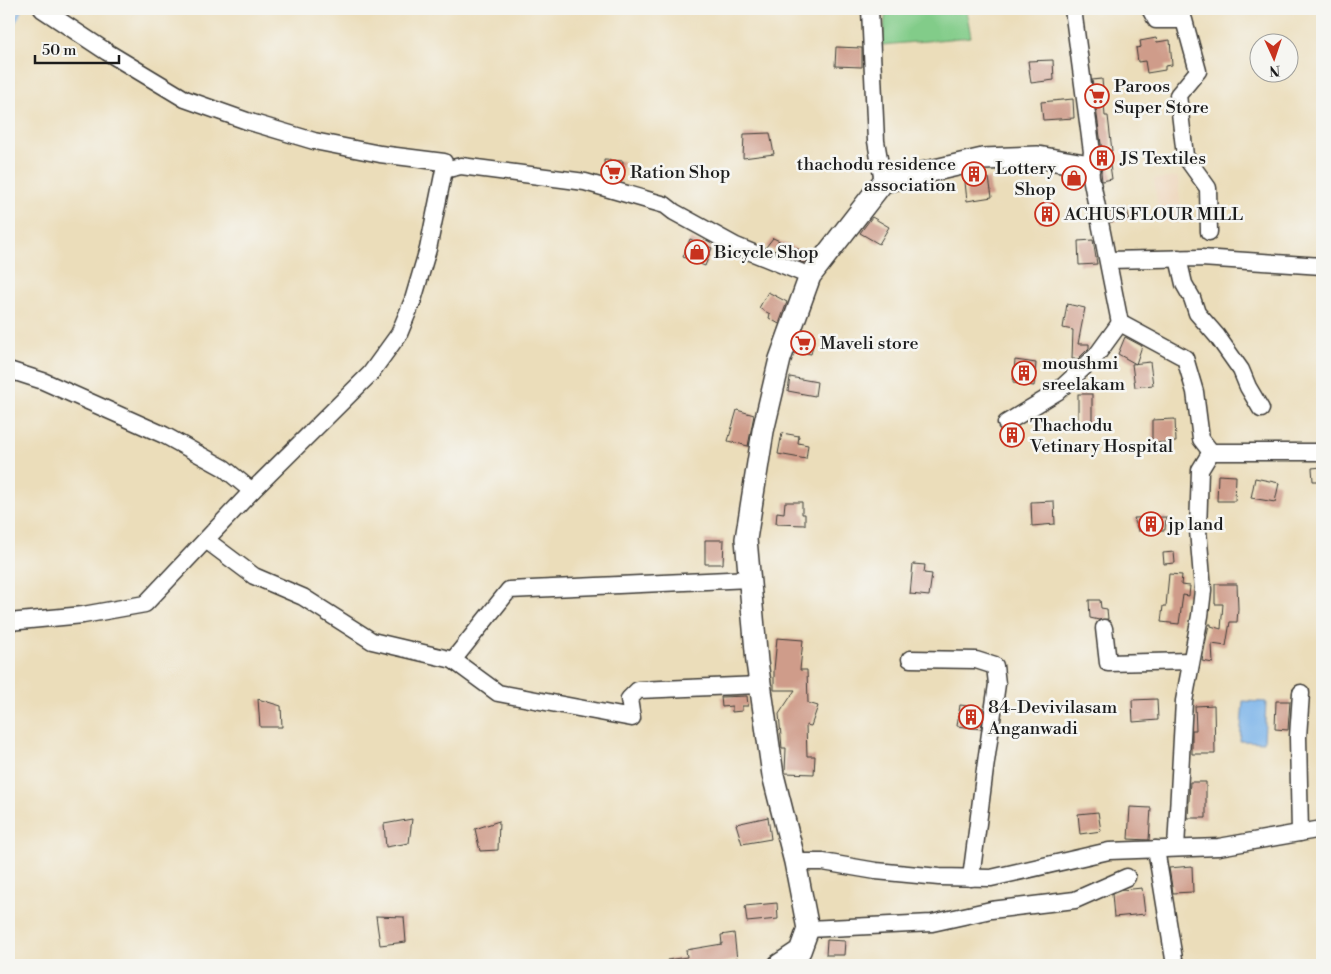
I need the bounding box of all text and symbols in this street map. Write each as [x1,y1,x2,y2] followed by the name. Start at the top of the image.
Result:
[35,32,119,64] scale bar
[1248,32,1298,82] north arrow
[42,41,76,60] text: 50 m
[1269,61,1281,79] text: N
[1114,75,1209,119] place label: Paroos Super Store
[1084,83,1110,109] supermarket icon: Paroos Super Store
[1089,145,1115,171] building icon: JS Textiles
[1119,147,1206,170] place label: JS Textiles
[797,153,956,197] place label: thachodu residence association
[995,157,1056,201] place label: Lottery Shop
[600,159,626,185] supermarket icon: Ration Shop
[630,161,730,184] place label: Ration Shop
[961,161,987,187] building icon: thachodu residence association
[1061,165,1087,191] shop icon: Lottery Shop
[1034,201,1060,227] building icon: ACHUS FLOUR MILL
[1063,203,1243,226] place label: ACHUS FLOUR MILL
[684,239,710,265] shop icon: Bicycle Shop
[713,241,819,264] place label: Bicycle Shop
[790,330,816,356] supermarket icon: Maveli store
[820,332,919,355] place label: Maveli store
[1042,352,1125,396] place label: moushmi sreelakam
[1011,360,1037,386] building icon: moushmi sreelakam
[1029,414,1174,458] place label: Thachodu Vetinary Hospital
[999,422,1025,448] building icon: Thachodu Vetinary Hospital
[1138,511,1164,537] building icon: jp land
[1167,513,1224,536] place label: jp land
[987,696,1117,740] place label: 84-Devivilasam Anganwadi
[958,704,984,730] building icon: 84-Devivilasam Anganwadi

